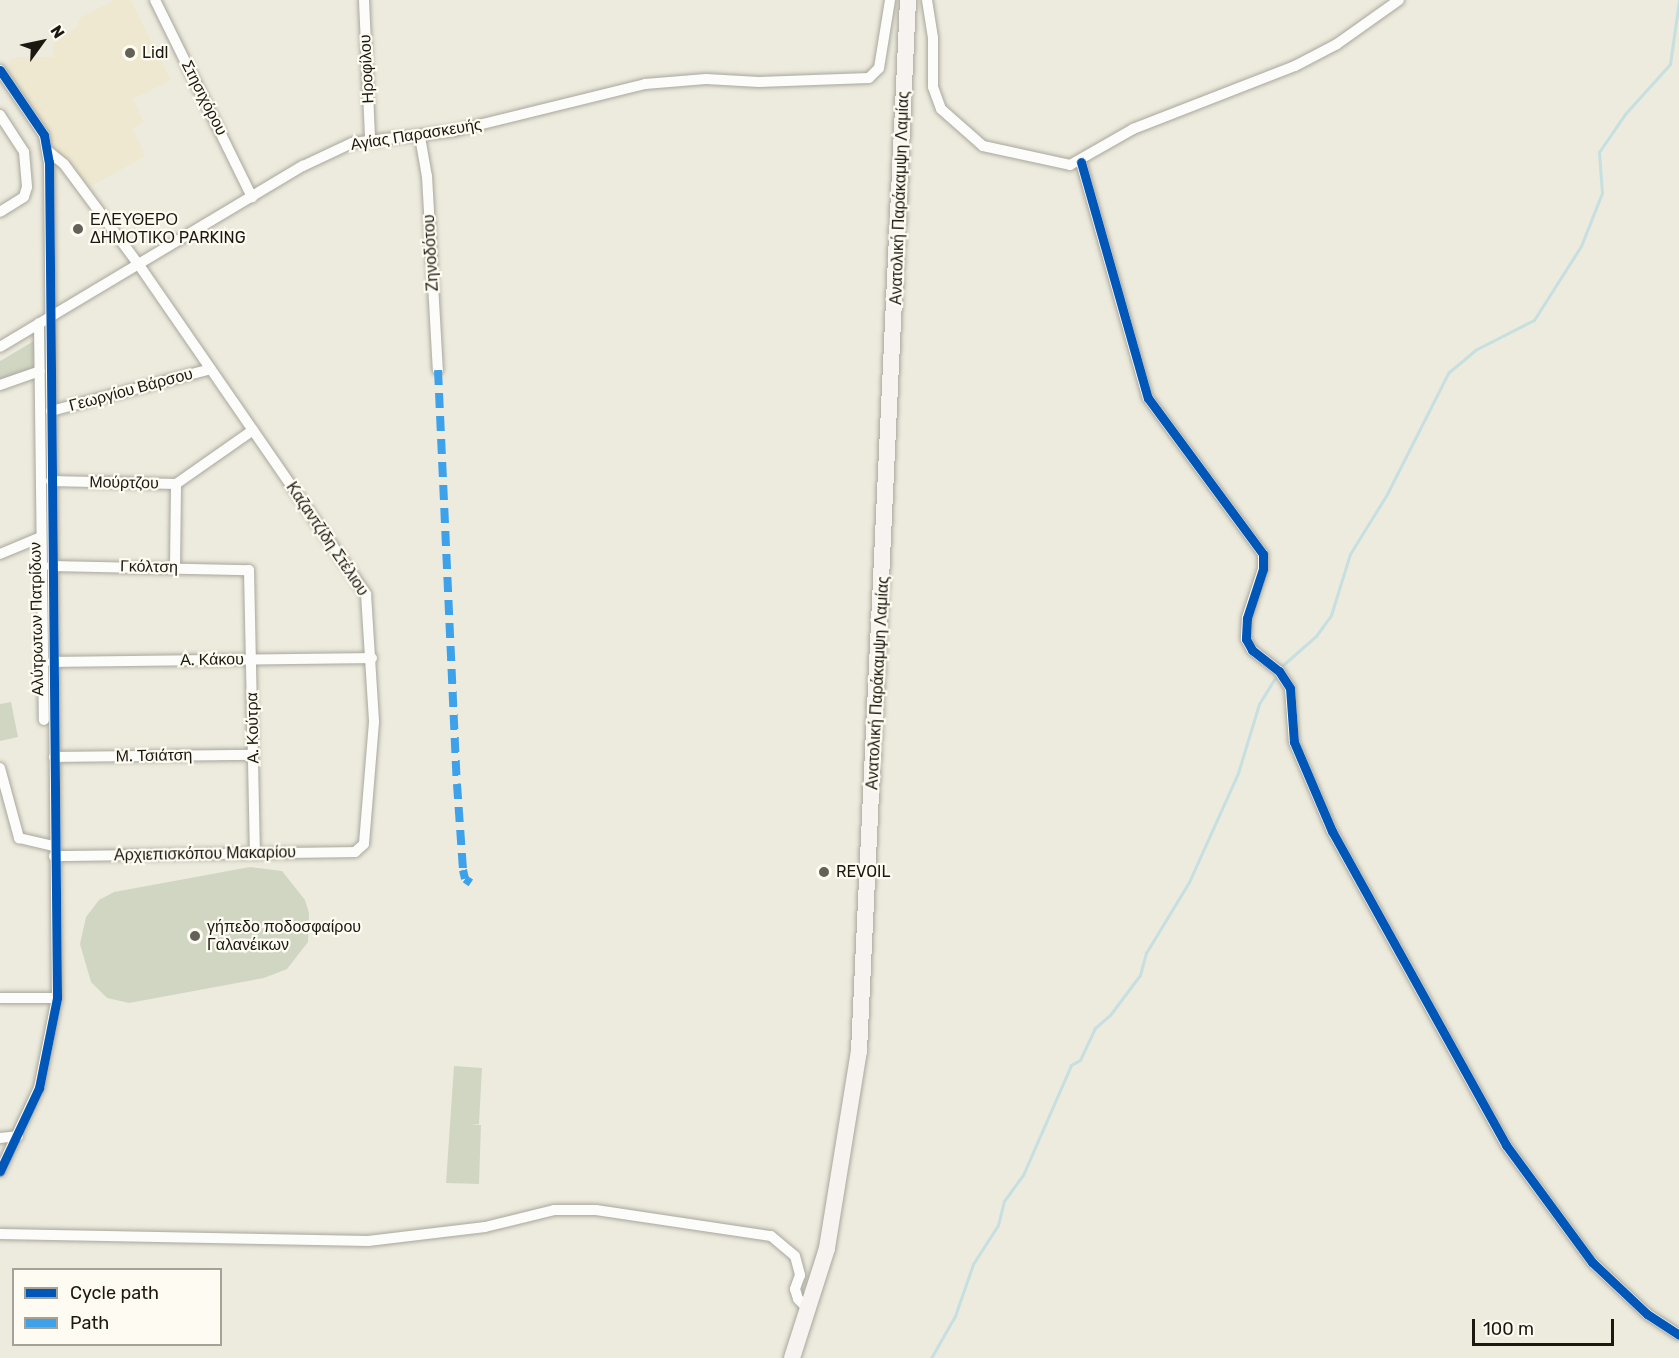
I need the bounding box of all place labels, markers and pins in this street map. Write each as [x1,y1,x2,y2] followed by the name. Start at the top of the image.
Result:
[142,43,168,63] place label: Lidl
[123,46,137,60] marker: Lidl
[90,210,246,248] place label: ΕΛΕΥΘΕΡΟ ΔΗΜΟΤΙΚΟ PARKING
[71,222,85,236] marker: ΕΛΕΥΘΕΡΟ ΔΗΜΟΤΙΚΟ PARKING
[836,862,890,882] place label: REVOIL
[817,865,831,879] marker: REVOIL
[207,917,361,955] place label: γήπεδο ποδοσφαίρου Γαλανέικων
[188,929,202,943] marker: γήπεδο ποδοσφαίρου Γαλανέικων

